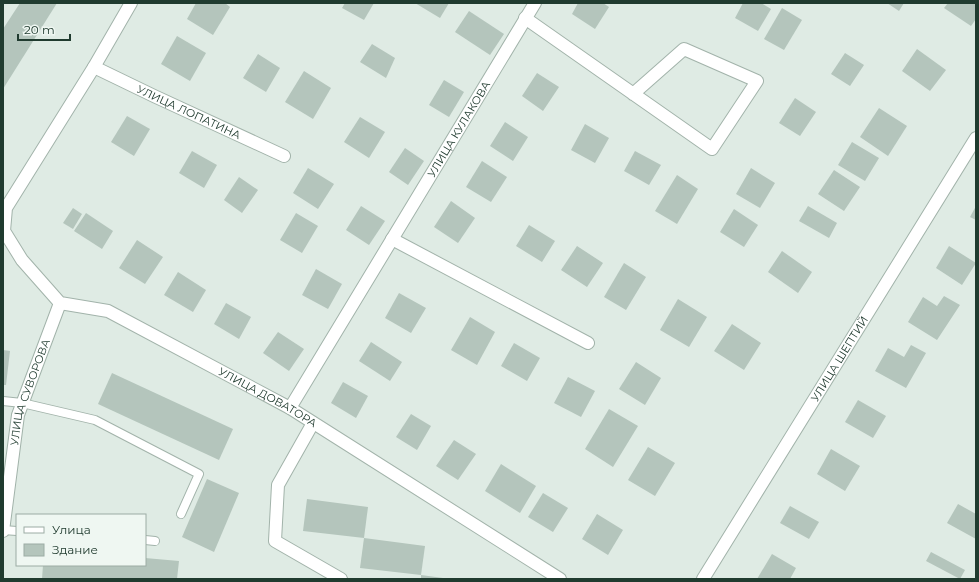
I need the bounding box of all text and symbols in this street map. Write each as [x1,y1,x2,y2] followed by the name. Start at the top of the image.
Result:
[18,16,70,42] scale bar
[24,22,55,37] text: 20 m
[424,78,494,180] street label: УЛИЦА КУЛАКОВА
[135,82,244,142] street label: УЛИЦА ЛОПАТИНА
[808,313,871,404] street label: УЛИЦА ШЕПТИЙ
[7,336,53,446] street label: УЛИЦА СУВОРОВА
[216,364,320,431] street label: УЛИЦА ДОВАТОРА
[16,514,146,566] legend
[52,522,91,537] text: Улица
[52,542,98,557] text: Здание

